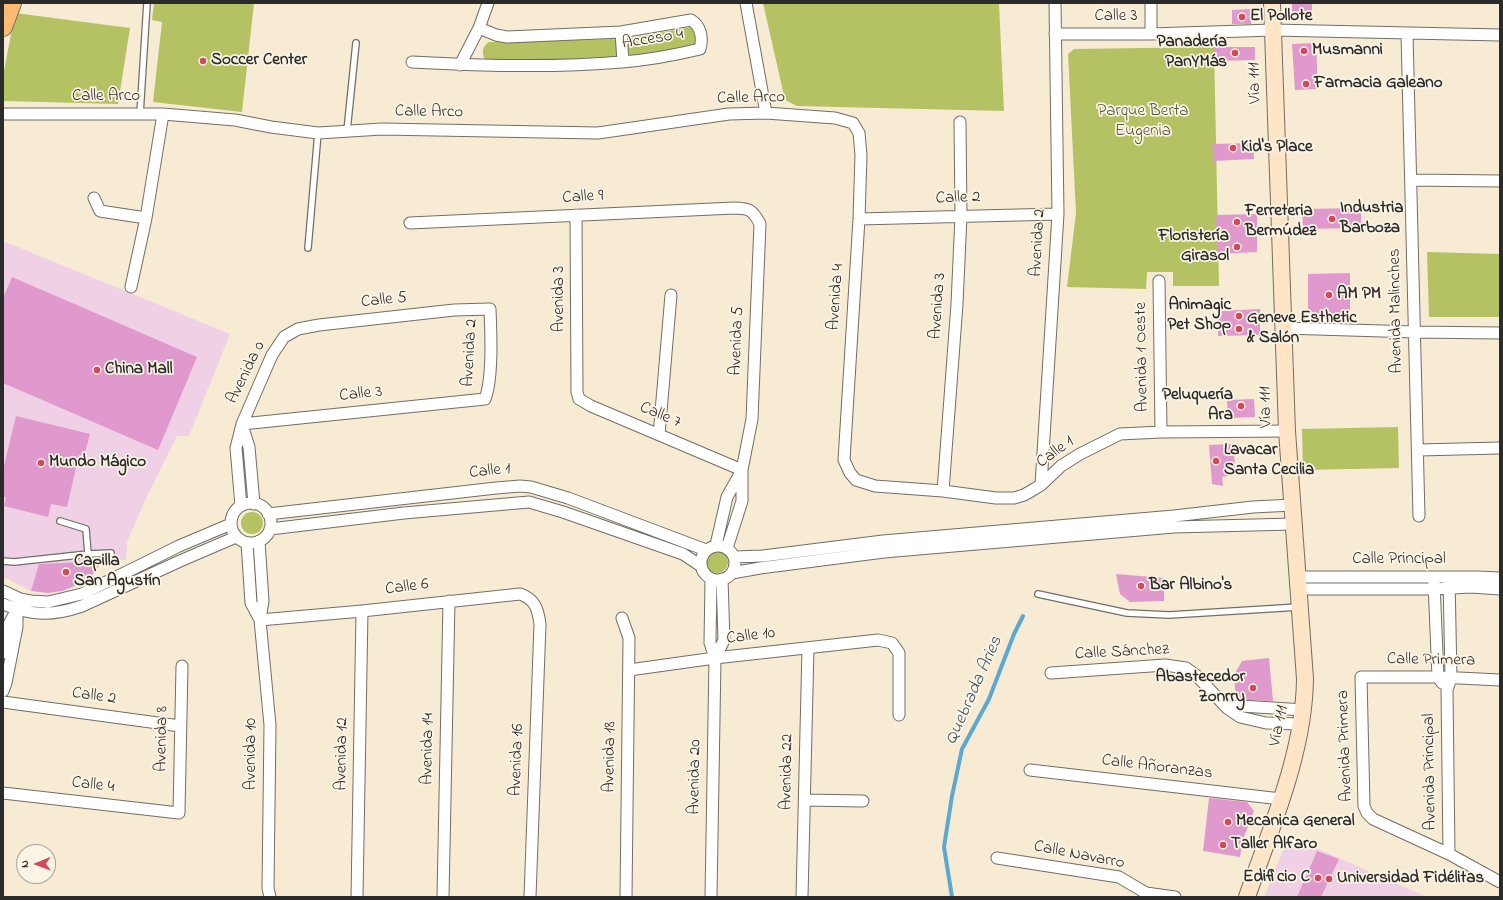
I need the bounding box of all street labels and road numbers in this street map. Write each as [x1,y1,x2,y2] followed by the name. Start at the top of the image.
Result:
[1094,7,1138,27] street label: Calle 3
[621,25,685,55] street label: Acceso 4
[1245,62,1267,104] street label: Vía 111
[72,87,140,107] street label: Calle Arco
[717,88,785,110] street label: Calle Arco
[395,102,463,124] street label: Calle Arco
[562,187,604,209] street label: Calle 9
[935,188,981,210] street label: Calle 2
[1027,208,1051,278] street label: Avenida 2
[1386,248,1408,374] street label: Avenida Malinches
[825,263,849,331] street label: Avenida 4
[550,266,570,332] street label: Avenida 3
[927,272,951,340] street label: Avenida 3
[360,288,408,314] street label: Calle 5
[1132,302,1154,412] street label: Avenida 1 Oeste
[727,306,749,376] street label: Avenida 5
[459,318,483,388] street label: Avenida 2
[223,338,271,408] street label: Avenida 0
[338,383,384,407] street label: Calle 3
[1256,386,1278,428] street label: Vía 111
[636,398,684,434] street label: Calle 7
[1033,433,1079,473] street label: Calle 1
[468,460,512,484] street label: Calle 1
[1352,550,1446,570] street label: Calle Principal
[384,575,430,601] street label: Calle 6
[726,624,776,650] street label: Calle 10
[1074,640,1170,666] street label: Calle Sánchez
[1387,650,1475,672] street label: Calle Primera
[71,684,117,710] street label: Calle 2
[1334,690,1358,802] street label: Avenida Primera
[1266,704,1294,748] street label: Vía 111
[152,706,174,772] street label: Avenida 8
[418,713,440,785] street label: Avenida 14
[1420,713,1442,831] street label: Avenida Principal
[332,717,354,791] street label: Avenida 12
[242,718,262,790] street label: Avenida 10
[600,721,622,793] street label: Avenida 18
[507,723,529,797] street label: Avenida 16
[777,734,799,810] street label: Avenida 22
[685,739,707,815] street label: Avenida 20
[1100,751,1214,785] street label: Calle Añoranzas
[70,773,116,799] street label: Calle 4
[1032,837,1126,875] street label: Calle Navarro

